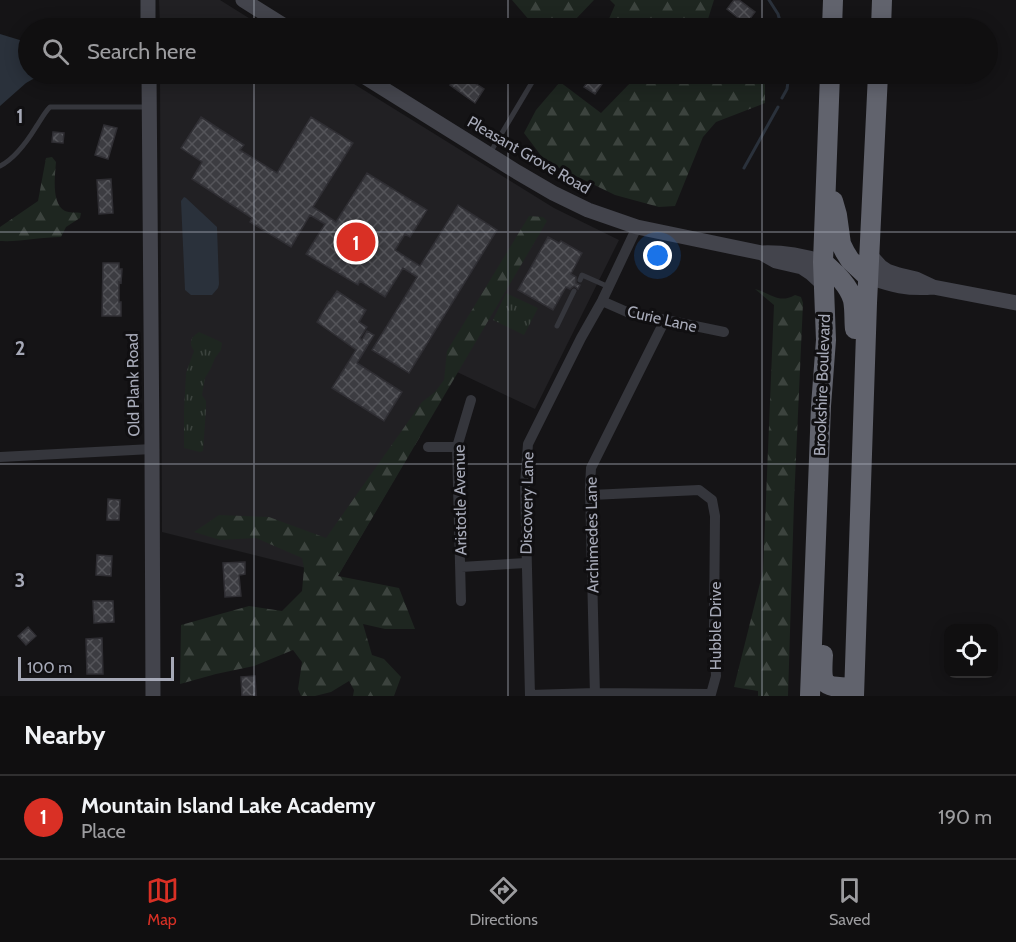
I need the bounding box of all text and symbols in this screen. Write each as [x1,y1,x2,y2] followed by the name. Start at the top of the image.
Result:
[18,18,998,84] search box
[39,35,72,68] icon: search
[87,38,196,65] text: Search here
[16,104,24,128] text: 1
[464,112,594,198] street label: Pleasant Grove Road
[336,220,376,264] pin: 1
[643,241,672,270] your location
[625,302,699,336] street label: Curie Lane
[810,314,834,456] street label: Brookshire Boulevard
[123,333,143,437] street label: Old Plank Road
[15,336,25,360] text: 2
[450,445,470,555] street label: Aristotle Avenue
[517,451,537,555] street label: Discovery Lane
[581,477,603,593] street label: Archimedes Lane
[15,568,25,592] text: 3
[706,582,725,670] street label: Hubble Drive
[944,624,998,678] map controls
[944,624,998,678] button: locate
[18,654,174,682] scale bar
[27,658,72,677] text: 100 m
[24,719,105,751] text: Nearby
[81,792,376,819] text: Mountain Island Lake Academy
[40,805,47,829] text: 1
[938,805,992,829] text: 190 m
[81,819,126,843] text: Place
[146,874,179,929] tab: Map
[470,874,538,929] tab: Directions
[829,874,870,929] tab: Saved

